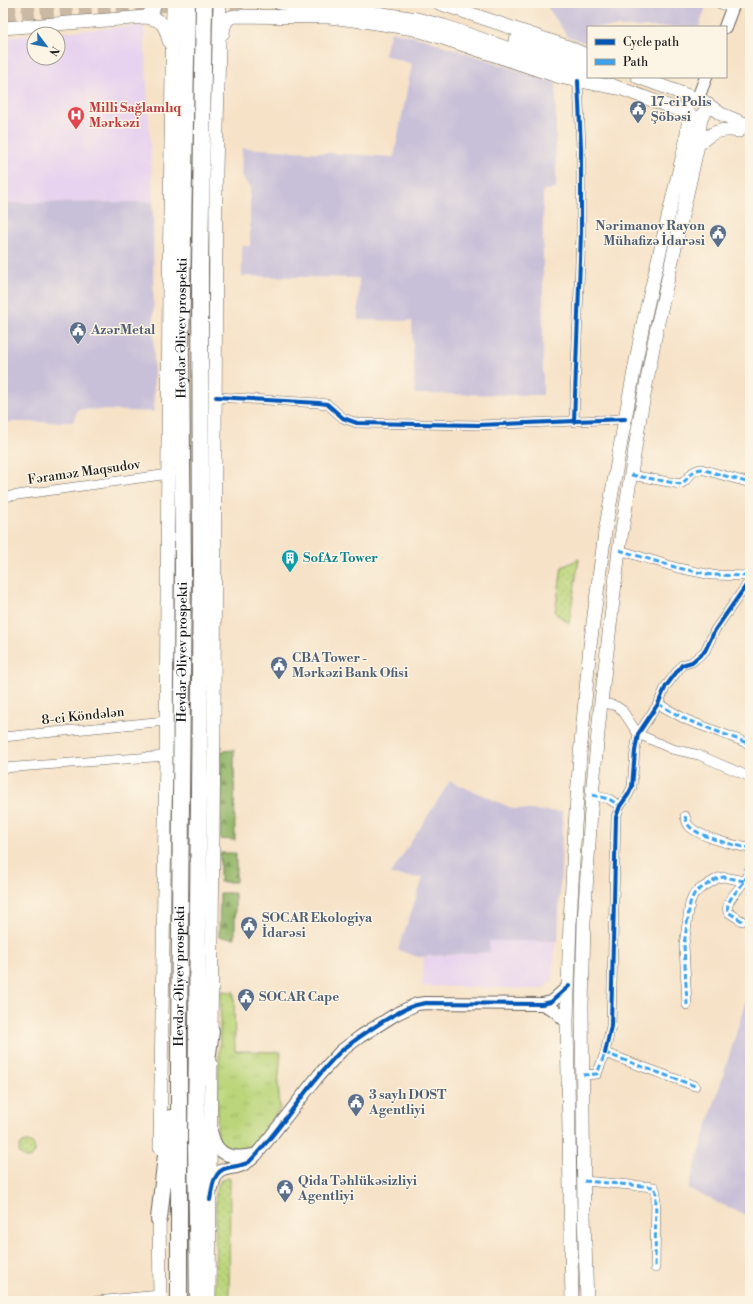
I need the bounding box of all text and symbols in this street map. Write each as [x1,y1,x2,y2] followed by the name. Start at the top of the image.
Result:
[26,26,66,66] north arrow
[587,26,727,78] legend
[623,35,679,50] text: Cycle path
[45,43,62,58] text: N
[623,55,648,70] text: Path
[651,94,712,125] place label: 17-ci Polis Şöbəsi
[628,99,648,124] public building icon: 17-ci Polis Şöbəsi
[89,100,181,131] place label: Milli Sağlamlıq Mərkəzi
[66,105,86,130] hospital icon: Milli Sağlamlıq Mərkəzi
[595,218,705,249] place label: Nərimanov Rayon Mühafizə İdarəsi
[708,223,728,248] public building icon: Nərimanov Rayon Mühafizə İdarəsi
[173,257,191,399] street label: Heydər Əliyev prospekti
[68,320,88,345] public building icon: AzərMetal
[90,322,156,338] place label: AzərMetal
[27,456,142,488] street label: Fəraməz Maqsudov
[280,548,300,573] building icon: SofAz Tower
[303,550,378,566] place label: SofAz Tower
[174,581,191,723] street label: Heydər Əliyev prospekti
[292,650,408,681] place label: CBA Tower - Mərkəzi Bank Ofisi
[269,655,289,680] public building icon: CBA Tower - Mərkəzi Bank Ofisi
[41,704,125,728] street label: 8-ci Köndələn
[171,905,188,1046] street label: Heydər Əliyev prospekti
[262,910,373,941] place label: SOCAR Ekologiya İdarəsi
[239,915,259,940] public building icon: SOCAR Ekologiya İdarəsi
[236,987,256,1012] public building icon: SOCAR Cape
[259,989,339,1005] place label: SOCAR Cape
[368,1087,447,1118] place label: 3 saylı DOST Agentliyi
[346,1092,366,1117] public building icon: 3 saylı DOST Agentliyi
[297,1173,417,1204] place label: Qida Təhlükəsizliyi Agentliyi
[275,1178,295,1203] public building icon: Qida Təhlükəsizliyi Agentliyi

